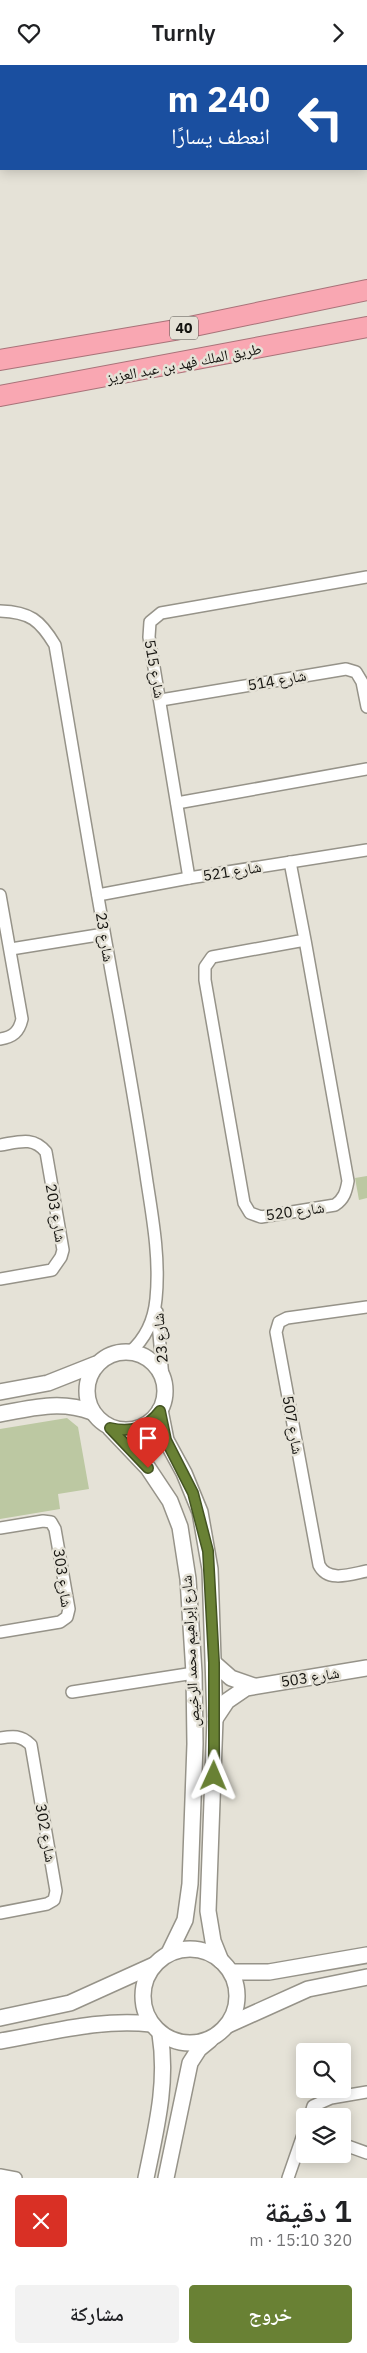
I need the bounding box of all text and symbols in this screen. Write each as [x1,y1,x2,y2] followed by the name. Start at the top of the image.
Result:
[151,18,216,47] text: Turnly
[15,19,43,47] icon: heart
[324,19,352,47] icon: forward
[167,76,270,122] text: 240 m
[288,85,353,150] icon: left
[171,121,270,150] text: انعطف يسارًا
[170,317,198,339] road number: 40
[104,339,263,389] street label: طريق الملك فهد بن عبد العزيز
[140,638,170,700] street label: شارع 515
[246,665,308,695] street label: شارع 514
[201,857,263,886] street label: شارع 521
[91,911,118,963] street label: شارع 23
[41,1182,71,1244] street label: شارع 203
[264,1197,326,1226] street label: شارع 520
[148,1312,173,1364] street label: شارع 23
[278,1394,308,1456] street label: شارع 507
[127,1417,169,1468] pin
[134,1424,162,1452] icon: arrive
[48,1547,77,1609] street label: شارع 303
[177,1575,204,1727] street label: شارع إبراهيم محمد الرخيص
[279,1663,341,1692] street label: شارع 503
[187,1749,239,1801] position arrow
[31,1802,61,1864] street label: شارع 302
[296,2043,351,2163] map controls
[296,2043,351,2098] button: search
[296,2108,351,2163] button: layers
[265,2191,352,2230] text: 1 دقيقة
[15,2195,67,2247] button: close
[250,2230,352,2250] text: 320 m · 15:10
[15,2285,179,2343] button: مشاركة
[189,2285,352,2343] button: خروج

